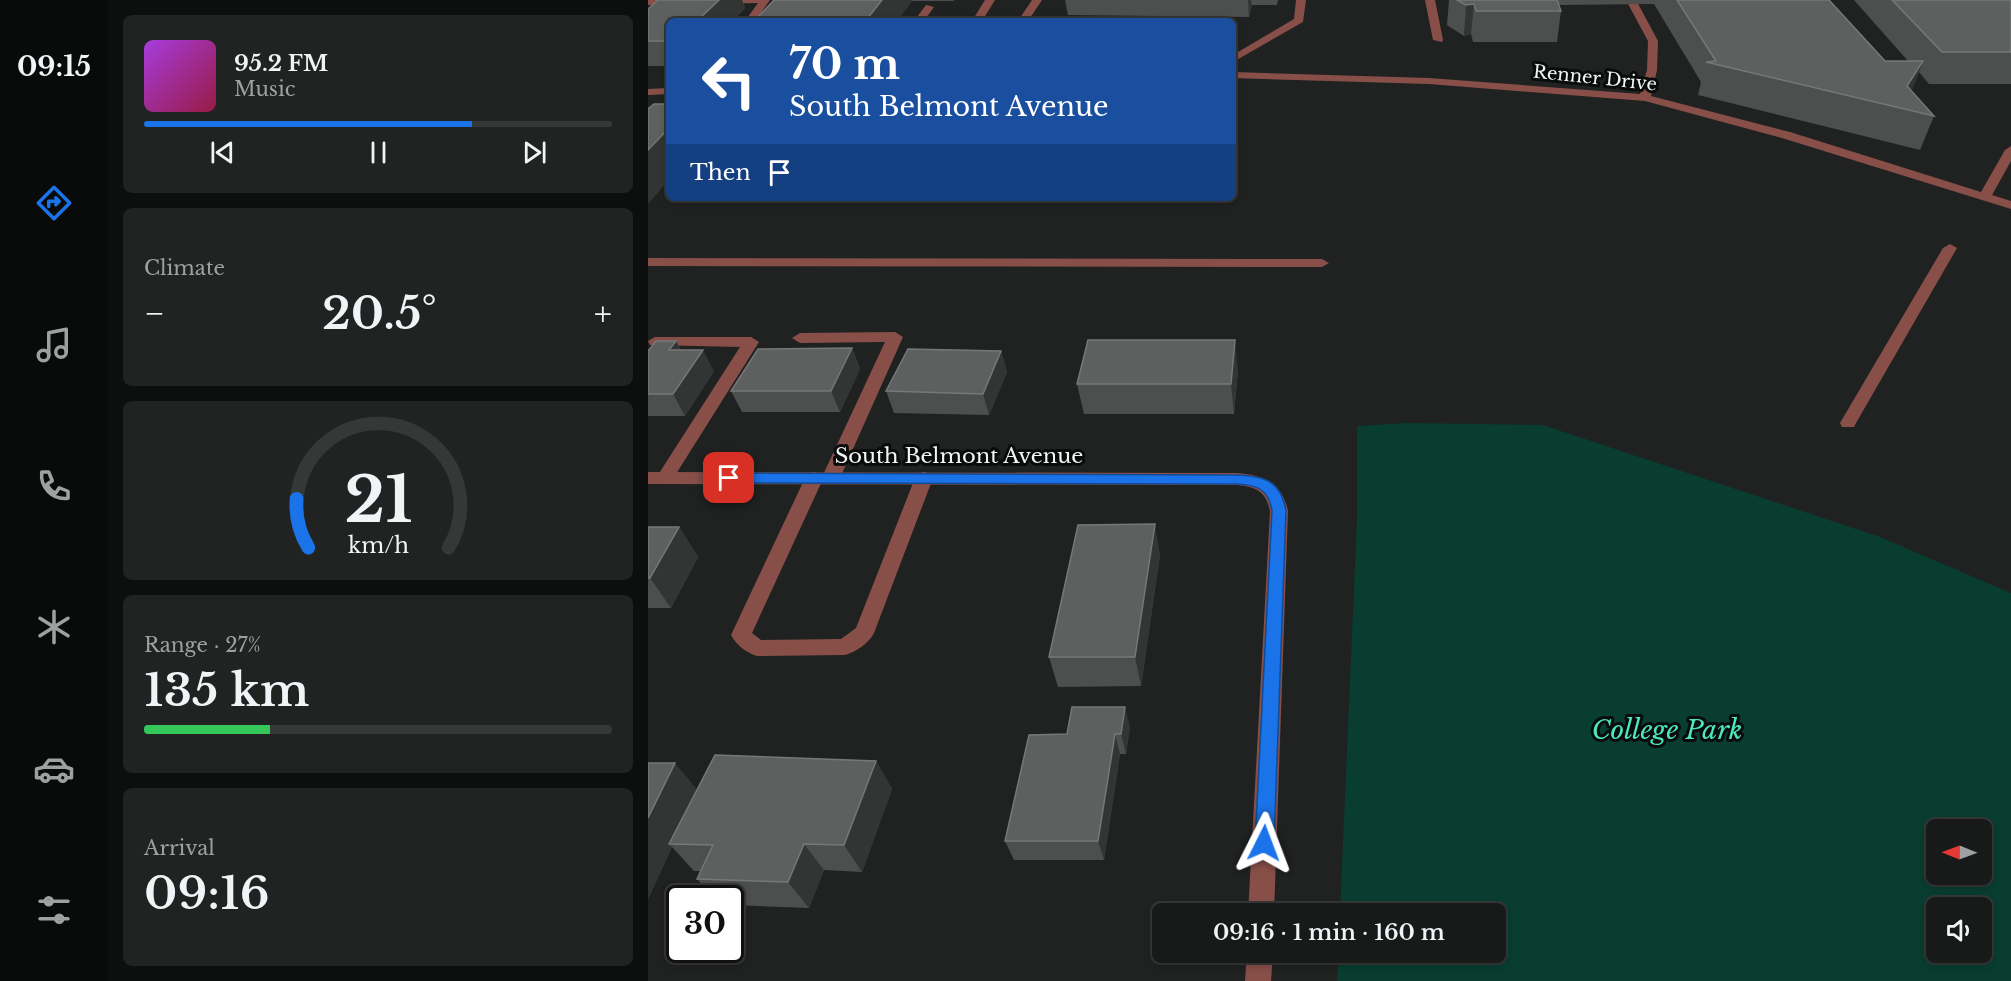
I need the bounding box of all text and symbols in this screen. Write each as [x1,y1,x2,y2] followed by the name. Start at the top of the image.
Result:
[789,38,900,90] text: 70 m
[690,42,768,120] icon: left
[17,50,91,83] text: 09:15
[234,50,328,77] text: 95.2 FM
[1532,61,1658,95] street label: Renner Drive
[234,77,295,101] text: Music
[789,90,1109,123] text: South Belmont Avenue
[206,136,239,169] icon: previous
[362,136,395,169] icon: pause
[518,136,551,169] icon: next
[763,156,796,189] icon: arrive
[690,159,751,186] text: Then
[33,182,75,224] icon: directions
[144,256,225,280] text: Climate
[322,285,437,341] text: 20.5°
[144,293,165,334] text: −
[594,293,612,334] text: +
[33,324,75,366] icon: music
[835,443,1083,469] street label: South Belmont Avenue
[703,452,754,503] pin
[344,461,412,539] text: 21
[712,461,745,494] icon: arrive
[33,465,75,507] icon: phone
[348,532,409,559] text: km/h
[33,606,75,648] icon: climate
[144,633,261,657] text: Range · 27%
[144,662,309,718] text: 135 km
[1592,714,1742,746] park label: College Park
[33,748,75,790] icon: car
[1232,811,1296,875] position arrow
[1926,819,1992,885] north arrow
[1926,819,1992,963] map controls
[144,836,215,860] text: Arrival
[144,865,270,921] text: 09:16
[666,885,744,963] speed limit sign: 30
[33,889,75,931] icon: filters
[1926,897,1992,963] button: sound
[1213,919,1445,946] text: 09:16 · 1 min · 160 m

